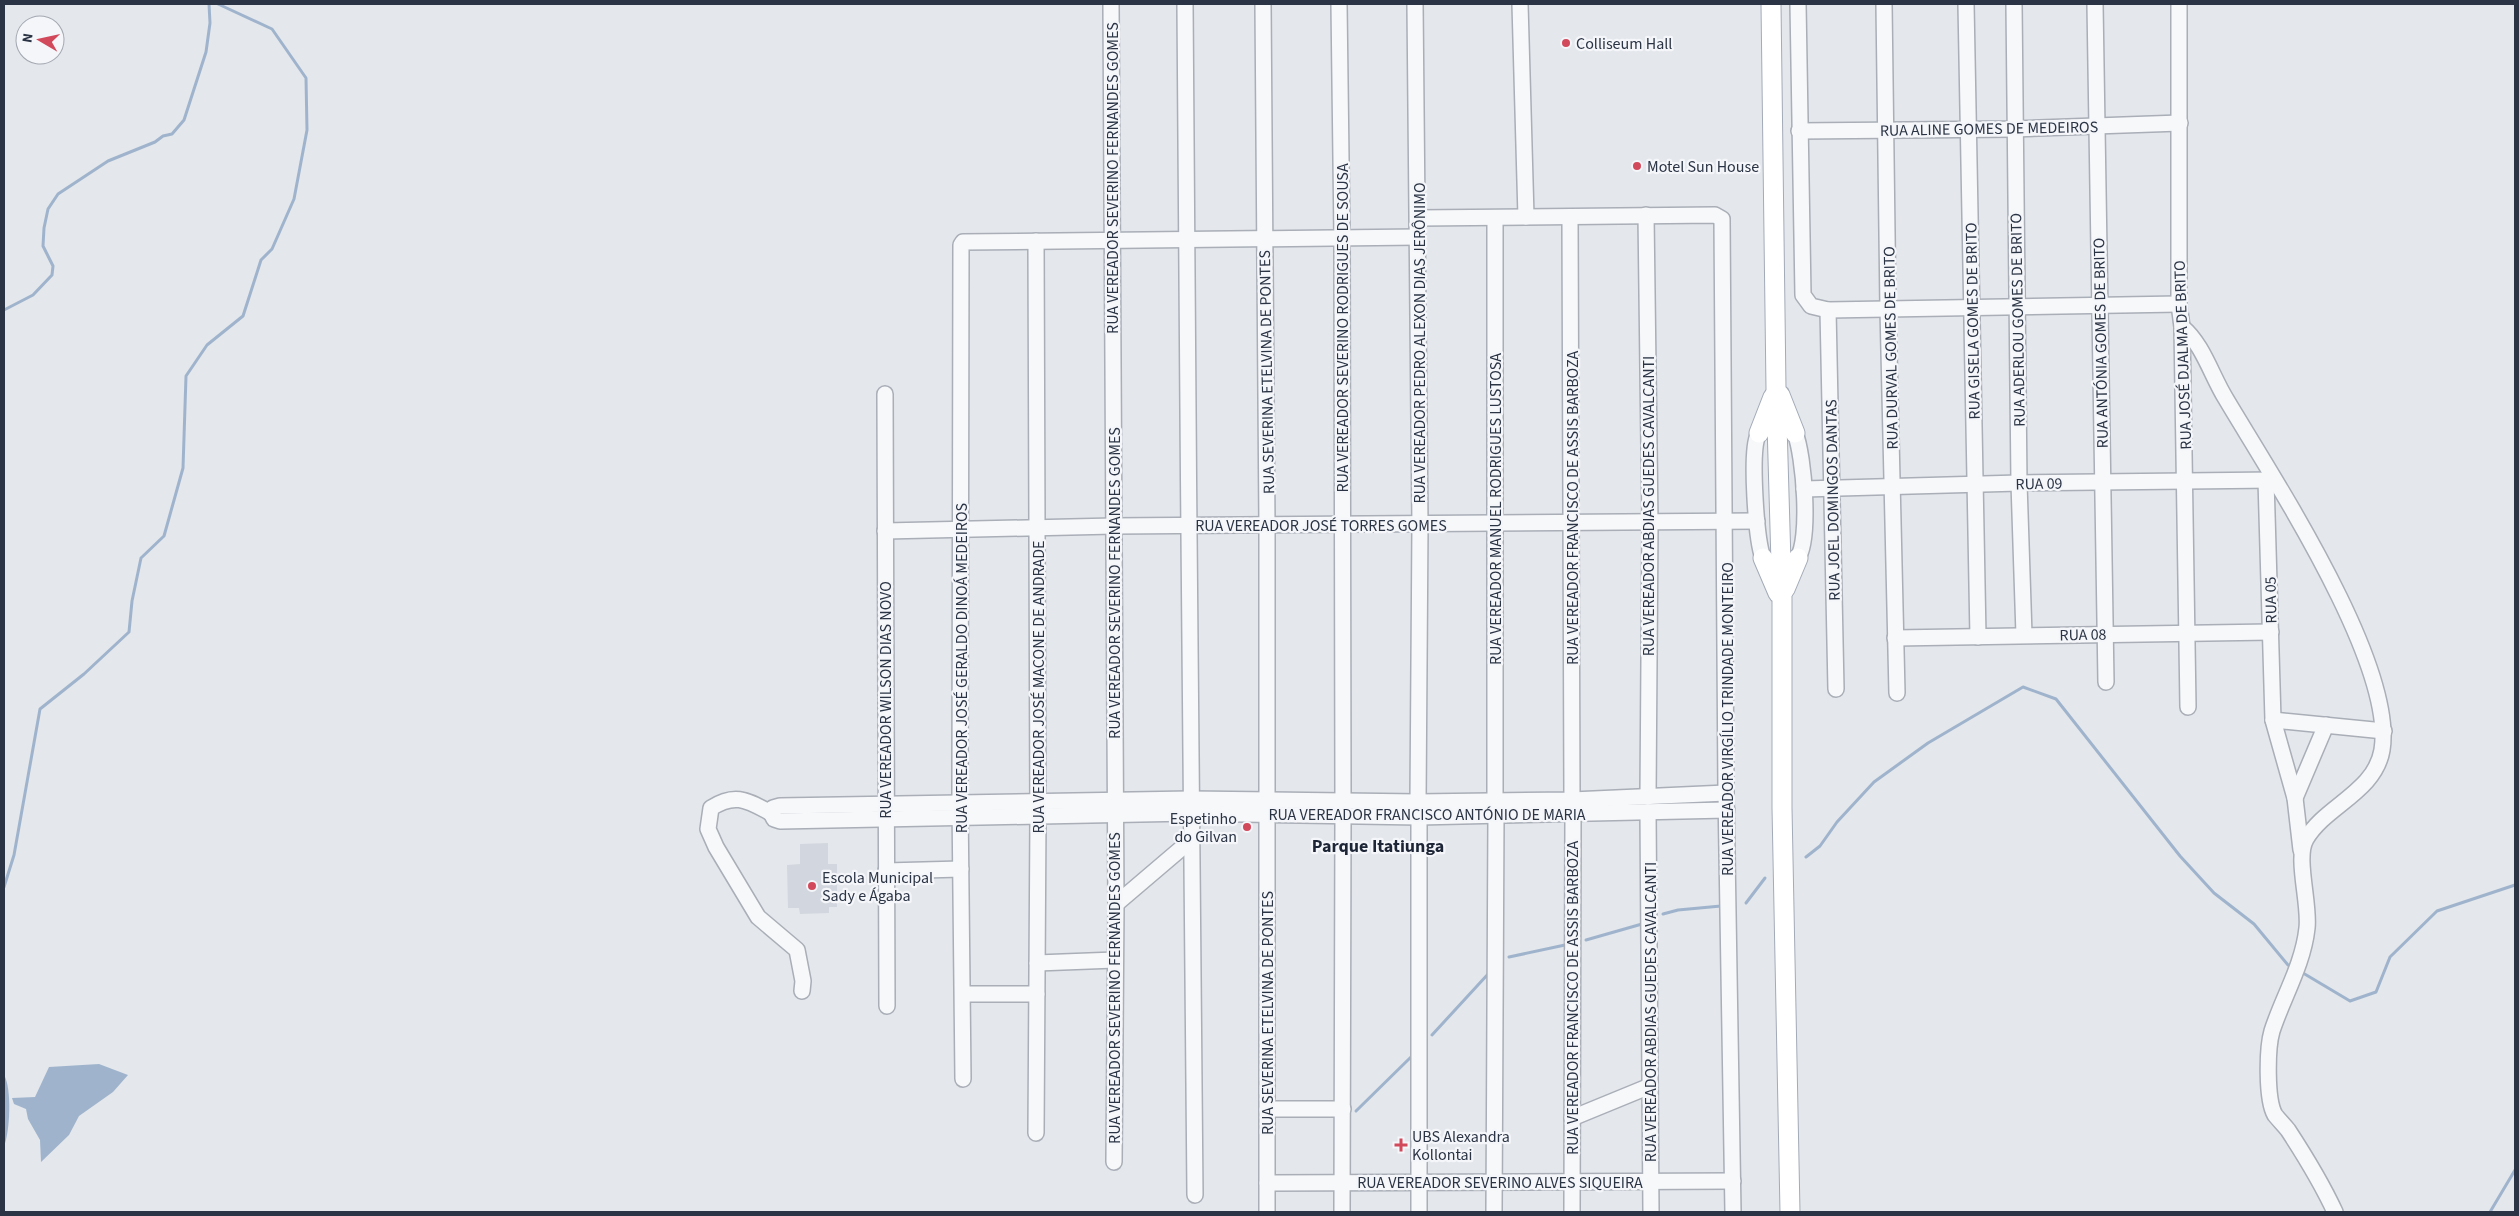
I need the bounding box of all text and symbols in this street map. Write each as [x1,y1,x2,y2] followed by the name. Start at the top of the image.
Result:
[15,15,65,65] north arrow
[1102,22,1124,334] street label: RUA VEREADOR SEVERINO FERNANDES GOMES
[18,32,39,44] text: N
[1576,33,1672,55] place label: Colliseum Hall
[1560,37,1572,49] marker: Colliseum Hall
[1880,116,2098,142] street label: RUA ALINE GOMES DE MEDEIROS
[1647,156,1759,178] place label: Motel Sun House
[1631,160,1643,172] marker: Motel Sun House
[1332,163,1354,493] street label: RUA VEREADOR SEVERINO RODRIGUES DE SOUSA
[1409,182,1431,504] street label: RUA VEREADOR PEDRO ALEXON DIAS JERÔNIMO
[2005,213,2031,427] street label: RUA ADERLOU GOMES DE BRITO
[1960,222,1986,420] street label: RUA GISELA GOMES DE BRITO
[2088,237,2114,449] street label: RUA ANTÓNIA GOMES DE BRITO
[1878,246,1904,450] street label: RUA DURVAL GOMES DE BRITO
[1254,250,1280,494] street label: RUA SEVERINA ETELVINA DE PONTES
[2169,260,2197,450] street label: RUA JOSÉ DJALMA DE BRITO
[1562,351,1584,665] street label: RUA VEREADOR FRANCISCO DE ASSIS BARBOZA
[1485,353,1507,665] street label: RUA VEREADOR MANUEL RODRIGUES LUSTOSA
[1638,356,1660,656] street label: RUA VEREADOR ABDIAS GUEDES CAVALCANTI
[1820,399,1846,601] street label: RUA JOEL DOMINGOS DANTAS
[1104,427,1126,739] street label: RUA VEREADOR SEVERINO FERNANDES GOMES
[2015,473,2063,495] street label: RUA 09
[951,503,973,833] street label: RUA VEREADOR JOSÉ GERALDO DINOÁ MEDEIROS
[1195,515,1447,537] street label: RUA VEREADOR JOSÉ TORRES GOMES
[1028,541,1050,833] street label: RUA VEREADOR JOSÉ MACONE DE ANDRADE
[1717,562,1739,876] street label: RUA VEREADOR VIRGÍLIO TRINDADE MONTEIRO
[2260,576,2282,624] street label: RUA 05
[875,581,897,819] street label: RUA VEREADOR WILSON DIAS NOVO
[2059,624,2107,646] street label: RUA 08
[1268,804,1586,826] street label: RUA VEREADOR FRANCISCO ANTÓNIO DE MARIA
[1170,808,1237,848] place label: Espetinho do Gilvan
[1241,821,1253,833] marker: Espetinho do Gilvan
[1104,832,1126,1144] street label: RUA VEREADOR SEVERINO FERNANDES GOMES
[1312,834,1444,859] district label: Parque Itatiunga
[1562,841,1584,1155] street label: RUA VEREADOR FRANCISCO DE ASSIS BARBOZA
[1640,862,1662,1162] street label: RUA VEREADOR ABDIAS GUEDES CAVALCANTI
[822,867,933,907] place label: Escola Municipal Sady e Ágaba
[806,880,818,892] marker: Escola Municipal Sady e Ágaba
[1257,891,1279,1135] street label: RUA SEVERINA ETELVINA DE PONTES
[1412,1126,1510,1166] place label: UBS Alexandra Kollontai
[1394,1138,1408,1152] marker: UBS Alexandra Kollontai
[1357,1172,1643,1194] street label: RUA VEREADOR SEVERINO ALVES SIQUEIRA

